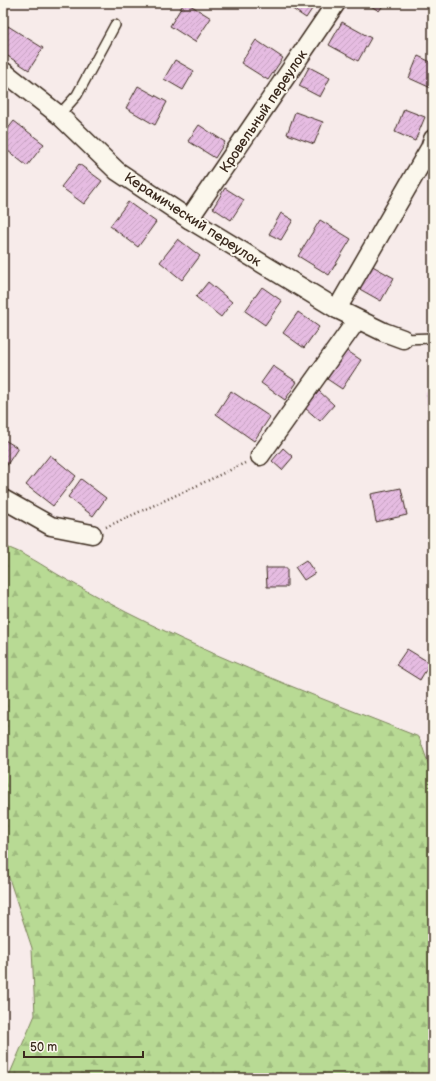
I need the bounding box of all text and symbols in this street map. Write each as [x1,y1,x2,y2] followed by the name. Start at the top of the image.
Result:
[216,46,311,176] street label: Кровельный переулок
[121,169,265,270] street label: Керамический переулок
[24,1033,143,1059] scale bar
[30,1040,57,1055] text: 50 m

